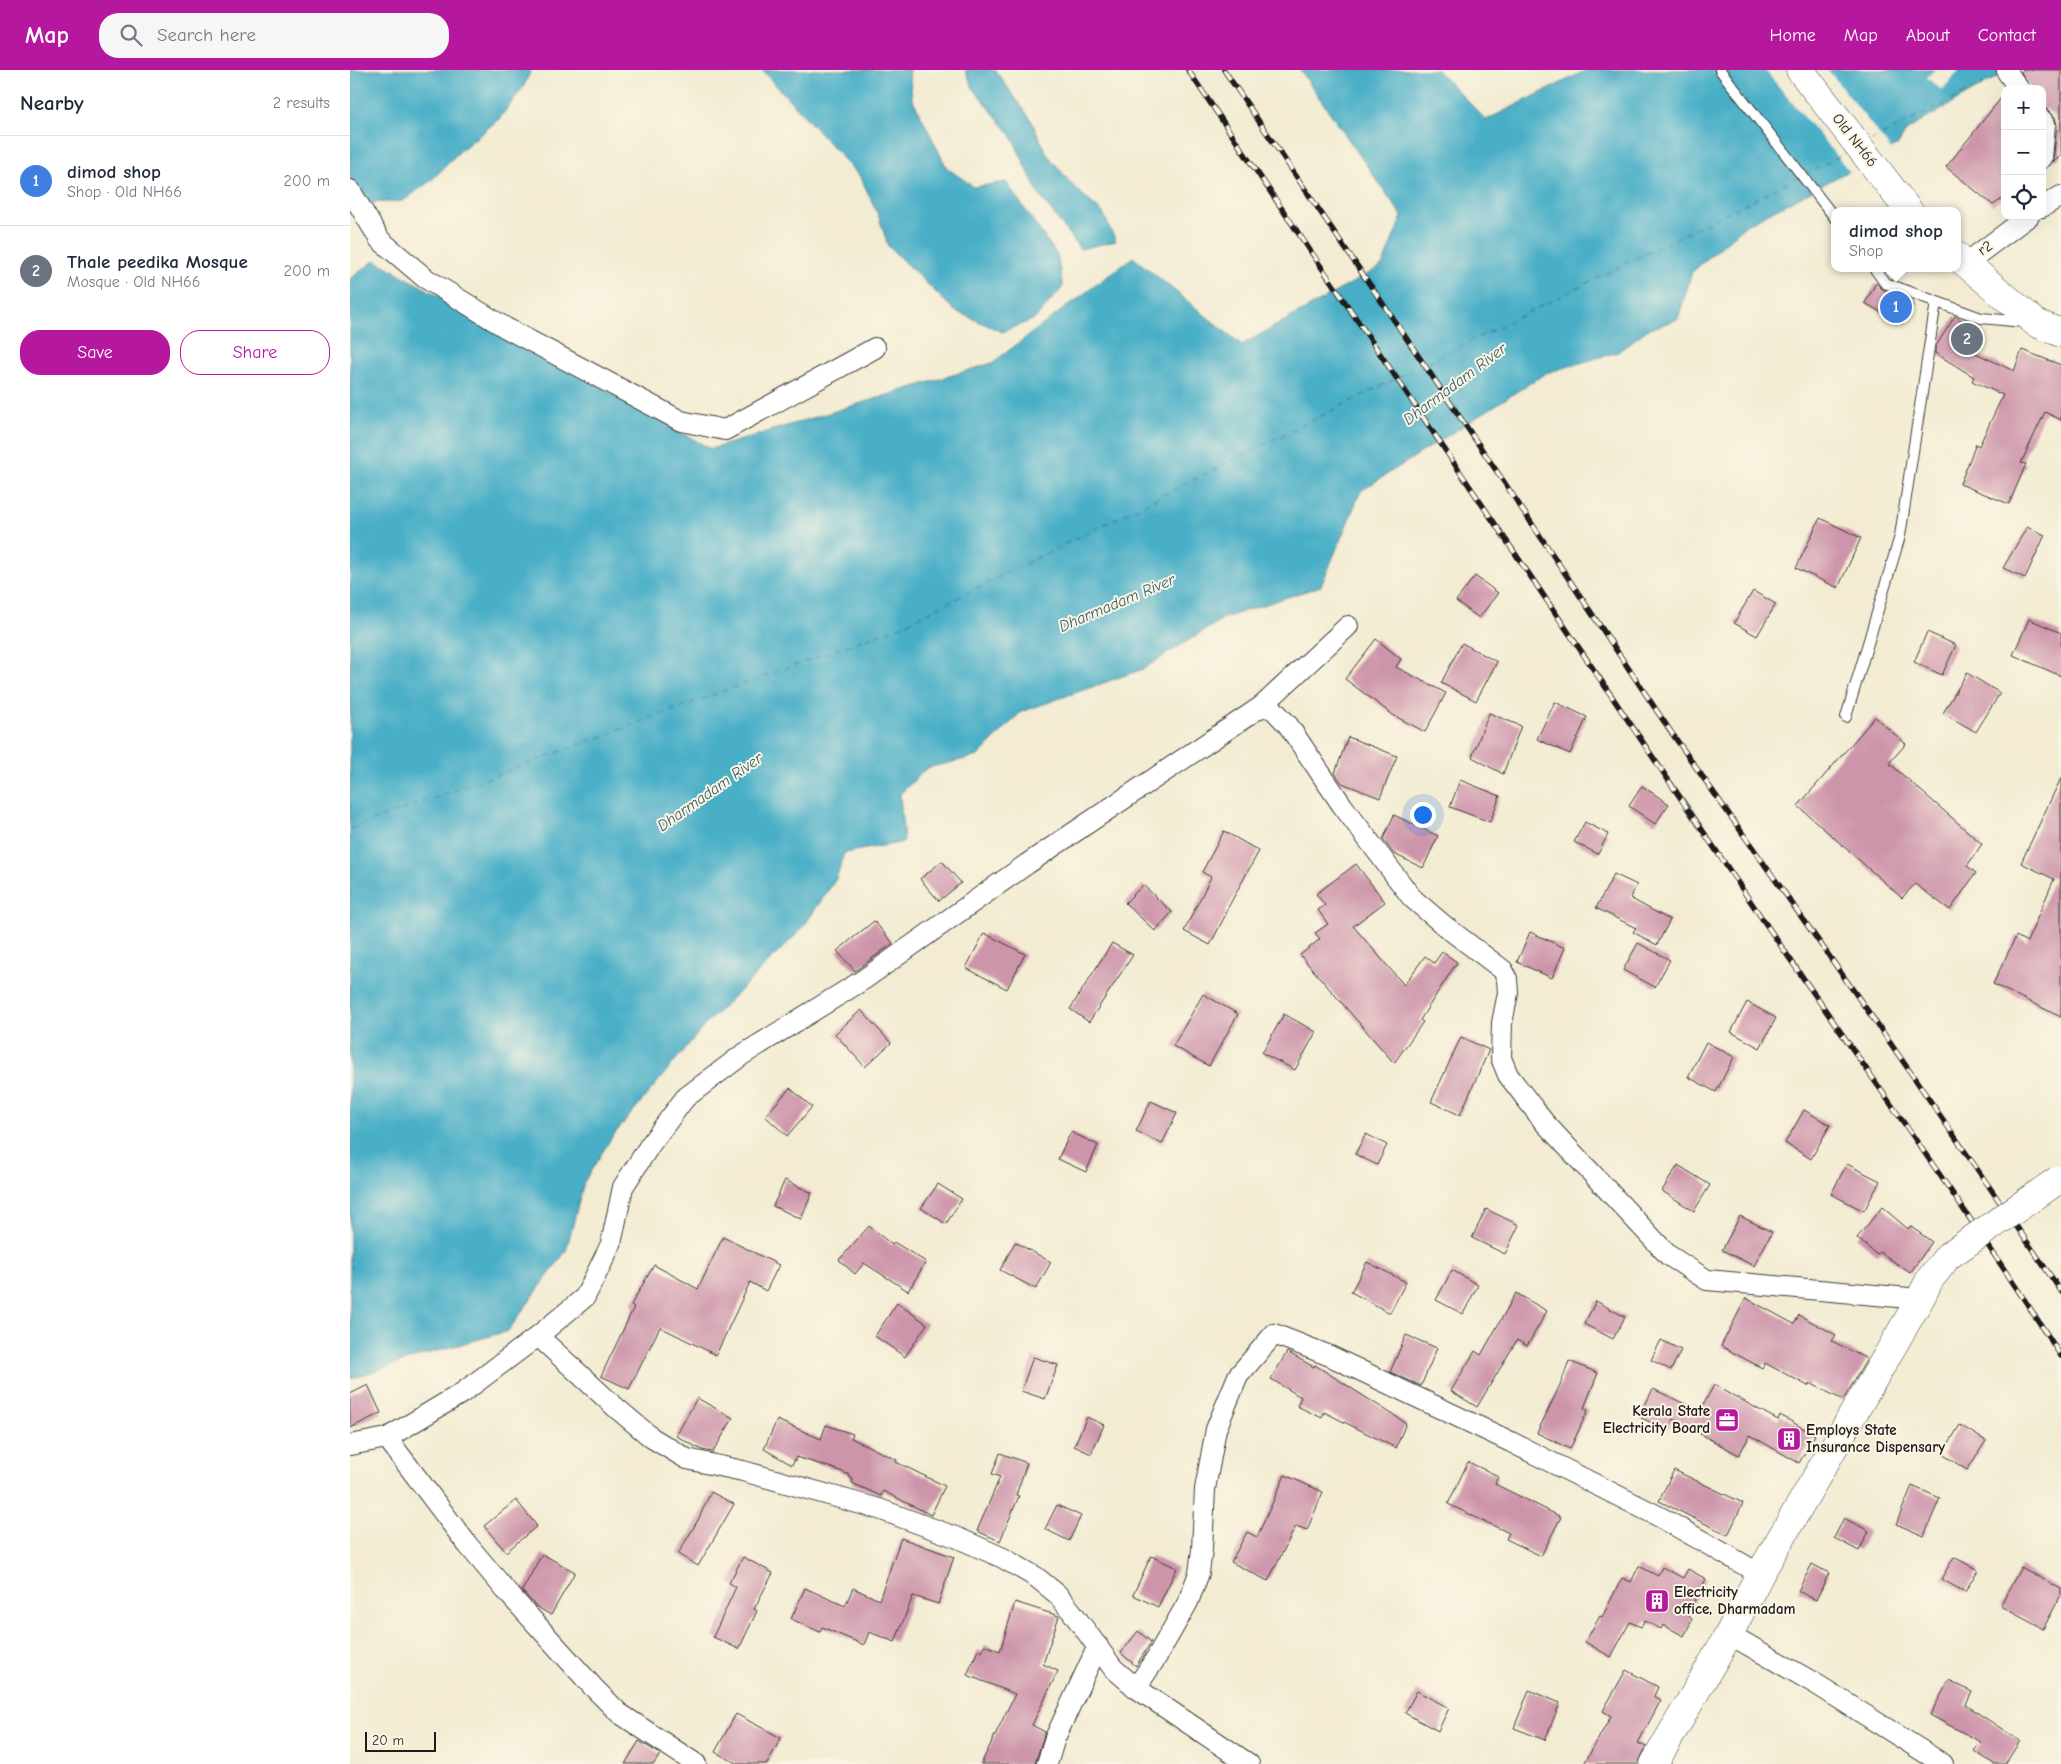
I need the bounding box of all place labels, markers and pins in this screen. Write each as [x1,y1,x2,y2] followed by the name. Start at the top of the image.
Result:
[1880,288,1912,326] pin: 1
[1951,320,1983,358] pin: 2
[1603,1402,1710,1437] place label: Kerala State Electricity Board
[1714,1407,1740,1433] office icon: Kerala State Electricity Board
[1806,1421,1945,1456] place label: Employs State Insurance Dispensary
[1776,1426,1802,1452] building icon: Employs State Insurance Dispensary
[1674,1583,1796,1618] place label: Electricity office, Dharmadam
[1644,1588,1670,1614] building icon: Electricity office, Dharmadam

